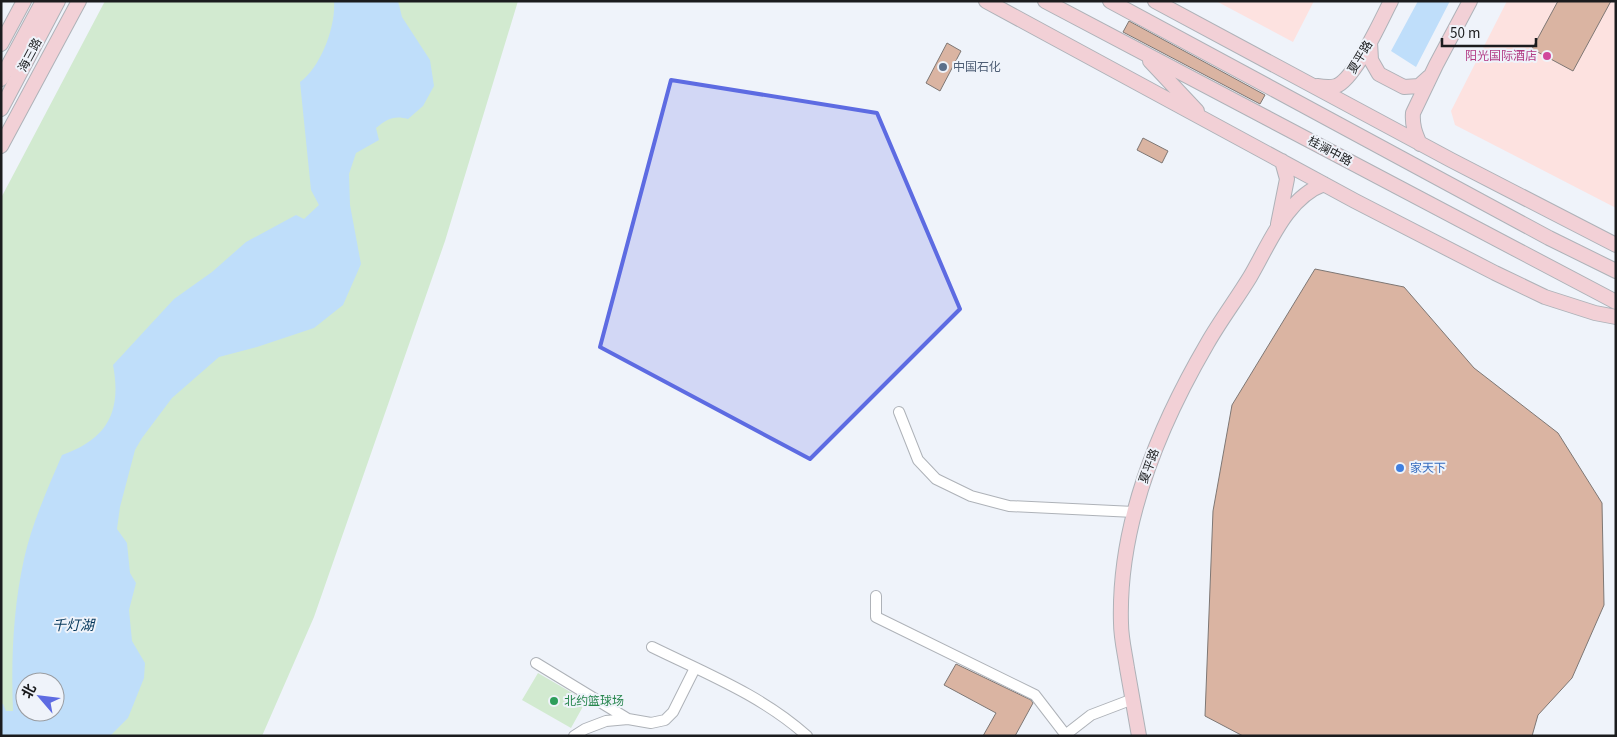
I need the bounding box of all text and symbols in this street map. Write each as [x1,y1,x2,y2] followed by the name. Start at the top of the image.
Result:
[1442,15,1536,47] scale bar
[1450,23,1480,44] text: 50 m
[14,35,46,75] street label: 海三路
[1344,37,1377,77] street label: 夏平路
[1465,48,1537,65] place label: 阳光国际酒店
[1541,50,1553,62] marker: 阳光国际酒店
[953,59,1001,76] place label: 中国石化
[937,61,949,73] marker: 中国石化
[1305,133,1355,170] street label: 桂澜中路
[1135,446,1164,486] street label: 夏平路
[1410,460,1446,477] place label: 家天下
[1394,462,1406,474] marker: 家天下
[52,616,96,636] water label: 千灯湖
[15,672,65,722] north arrow
[17,680,42,702] text: 北
[564,693,624,710] place label: 北约篮球场
[548,695,560,707] marker: 北约篮球场

